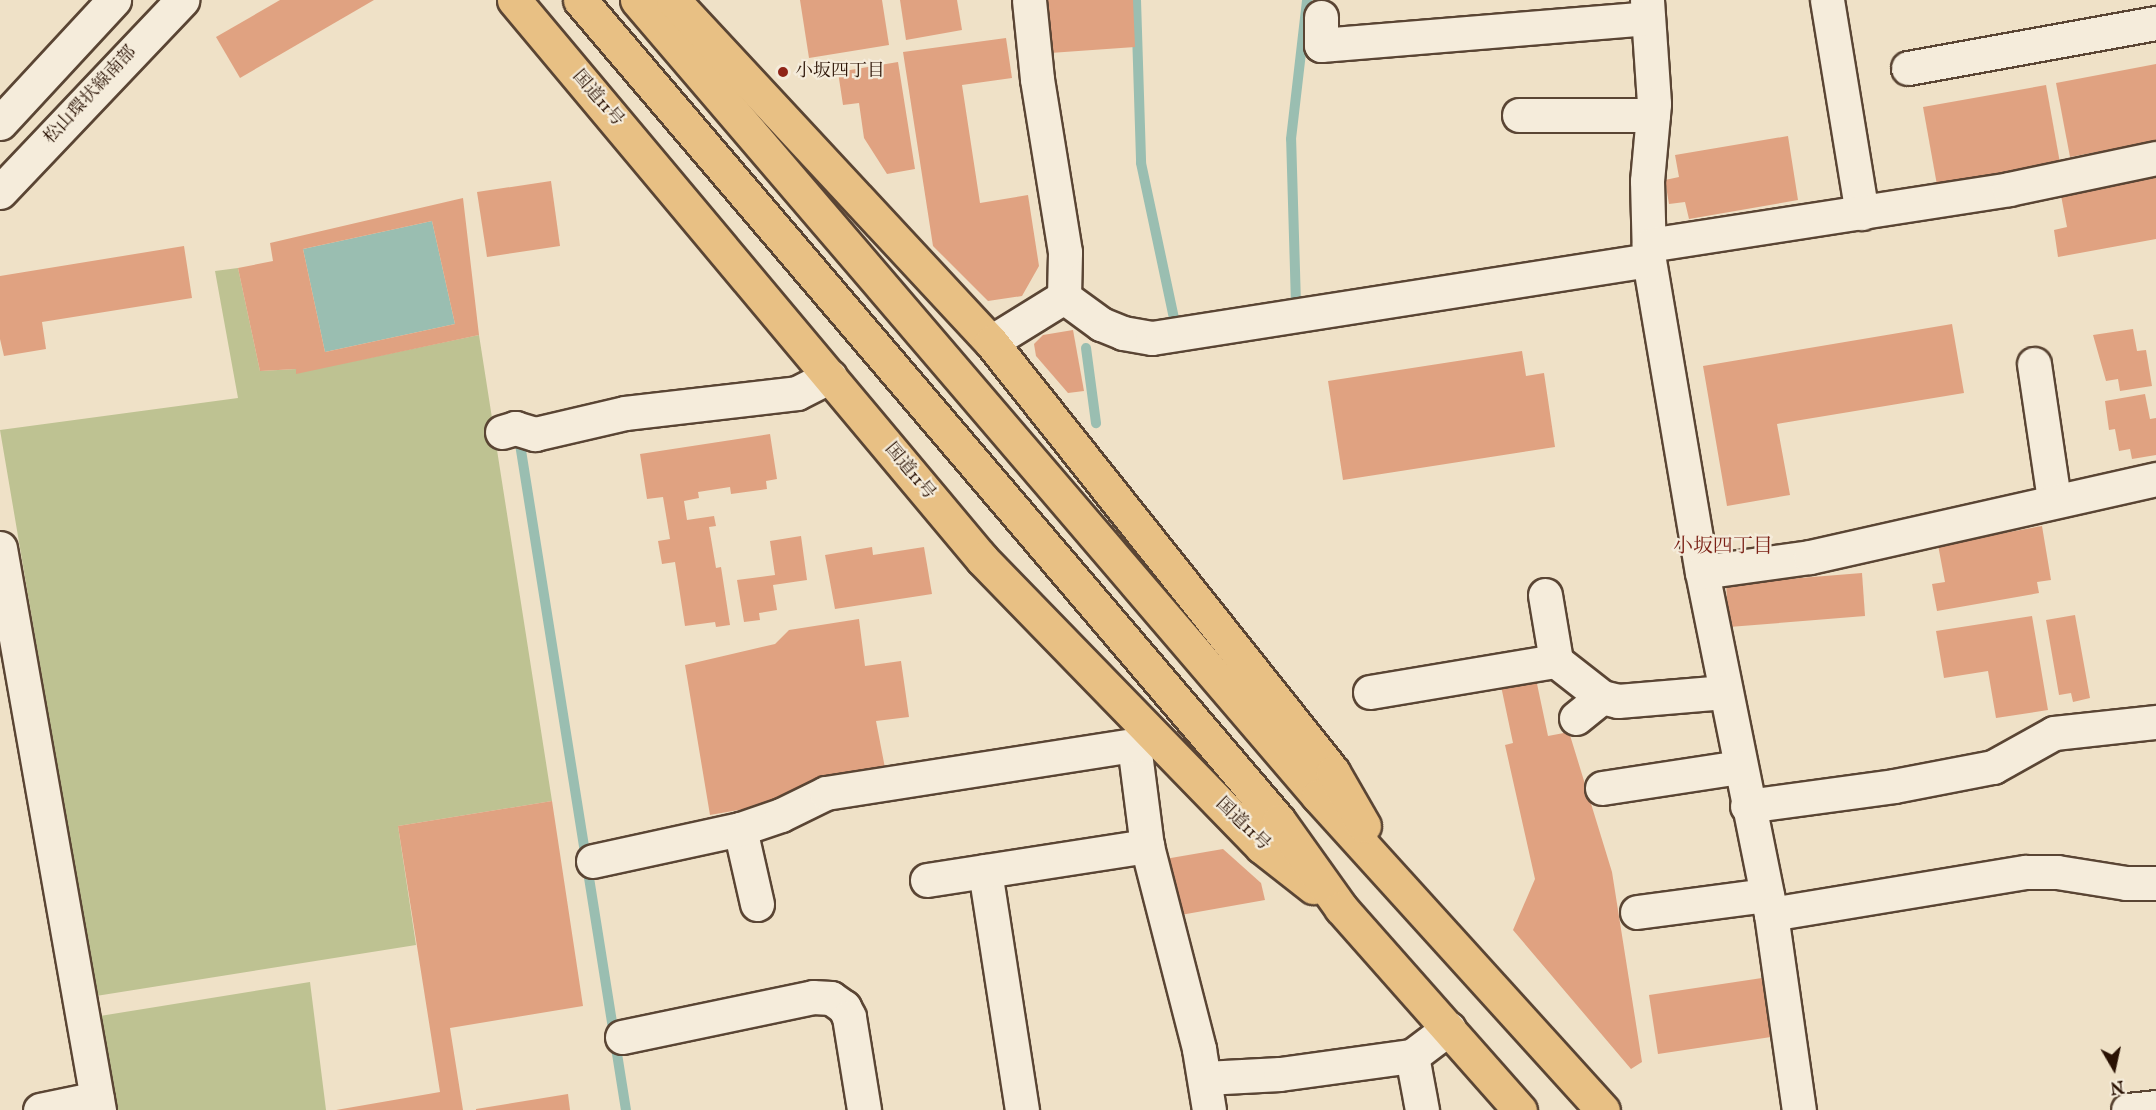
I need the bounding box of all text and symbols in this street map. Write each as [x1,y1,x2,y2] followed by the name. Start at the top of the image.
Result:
[40,43,142,149] street label: 松山環状線南部
[795,61,885,83] place label: 小坂四丁目
[776,65,790,79] marker: 小坂四丁目
[567,66,627,132] street label: 国道11号
[879,439,939,505] street label: 国道11号
[1673,534,1773,558] district label: 小坂四丁目
[1210,794,1274,856] street label: 国道11号
[2084,1038,2144,1098] north arrow
[2108,1075,2125,1097] text: N

